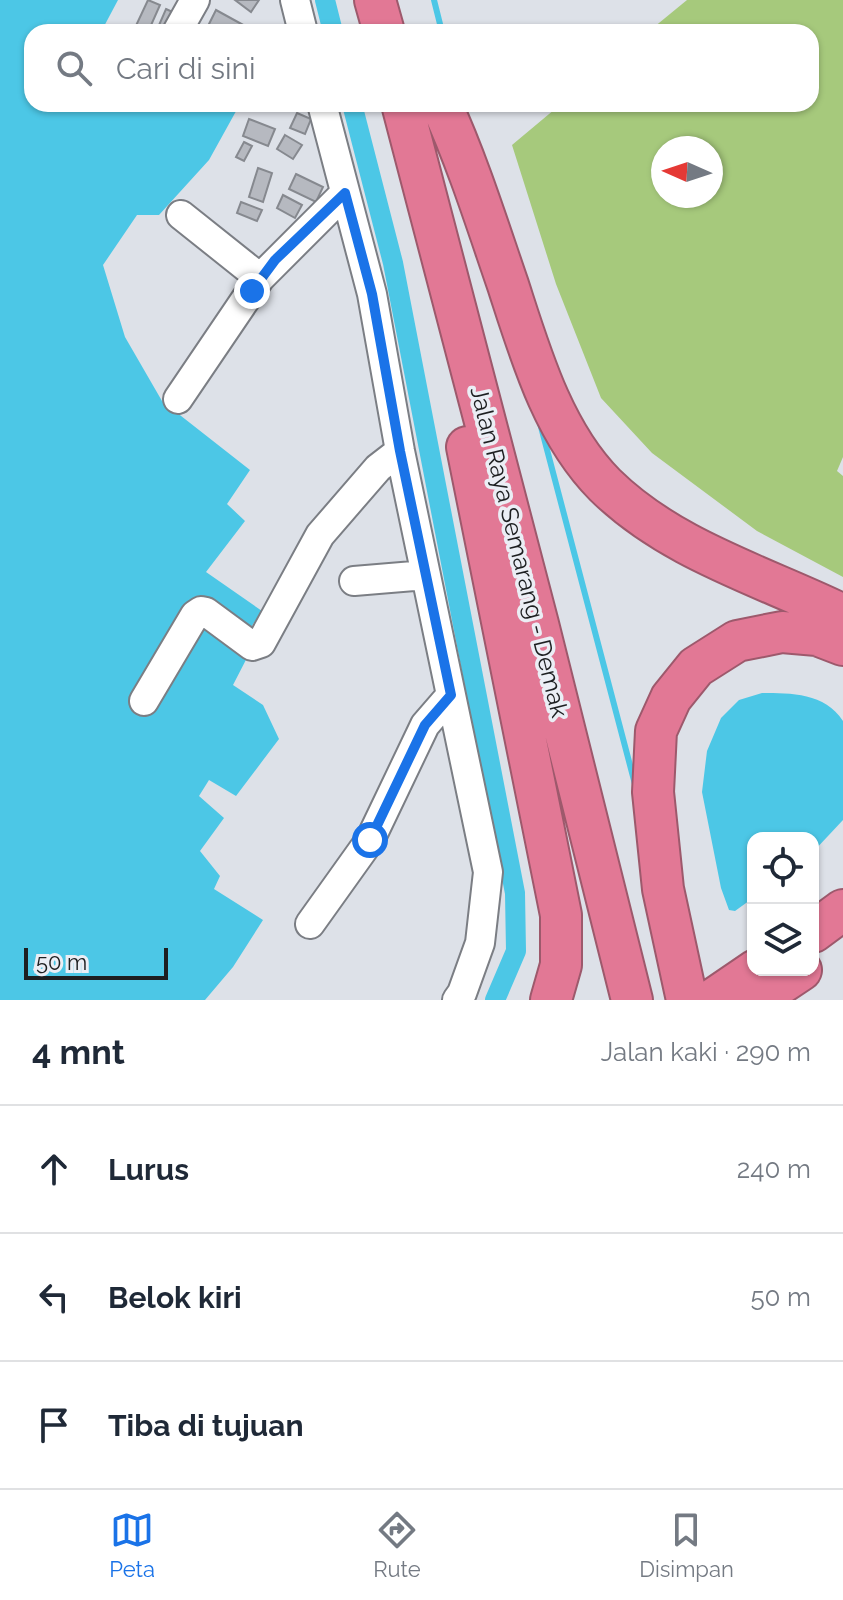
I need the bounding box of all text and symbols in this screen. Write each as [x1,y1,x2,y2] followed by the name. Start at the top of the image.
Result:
[24,24,819,112] search box
[52,46,96,90] icon: search
[116,51,256,86] text: Cari di sini
[651,136,723,208] north arrow
[234,273,270,309] route end
[464,384,575,720] street label: Jalan Raya Semarang - Demak
[352,822,388,858] route start
[747,832,819,976] map controls
[747,832,819,904] button: locate
[747,904,819,976] button: layers
[24,944,168,980] scale bar
[36,949,87,975] text: 50 m
[32,1032,125,1072] text: 4 mnt
[601,1037,811,1067] text: Jalan kaki · 290 m
[32,1147,76,1191] icon: ahead
[108,1152,189,1187] text: Lurus
[737,1154,811,1184] text: 240 m
[32,1275,76,1319] icon: left
[108,1280,242,1315] text: Belok kiri
[750,1282,811,1312] text: 50 m
[32,1403,76,1447] icon: arrive
[108,1408,304,1443] text: Tiba di tujuan
[109,1508,155,1582] tab: Peta
[373,1508,421,1582] tab: Rute
[639,1508,734,1582] tab: Disimpan

